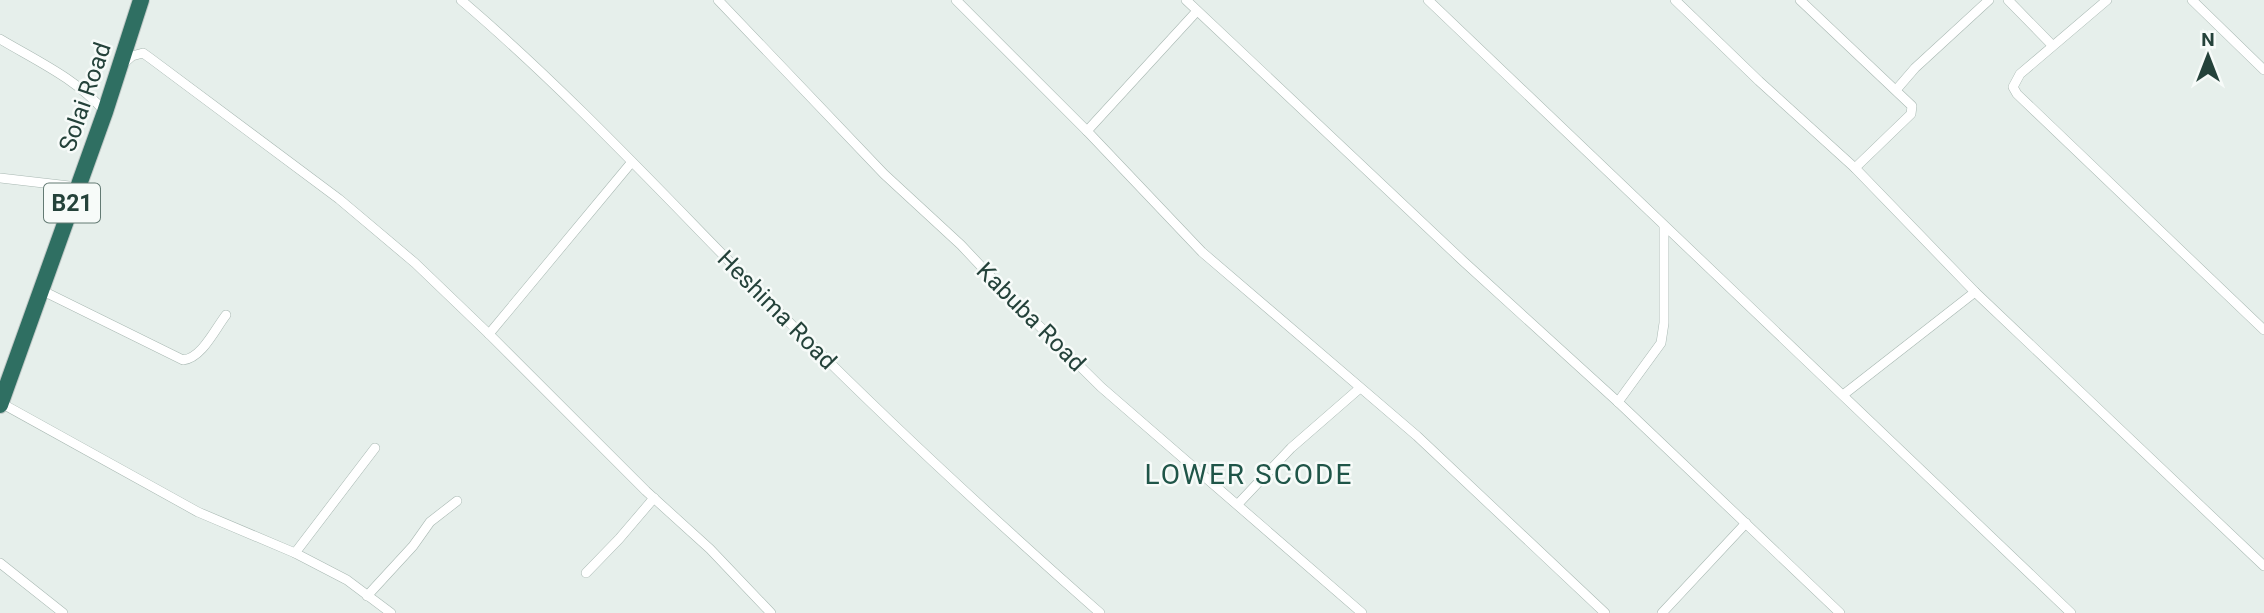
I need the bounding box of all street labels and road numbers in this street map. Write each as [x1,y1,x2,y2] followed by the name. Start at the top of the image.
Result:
[53,39,117,155] street label: Solai Road
[44,184,100,222] road number: B21
[712,245,842,375] street label: Heshima Road
[971,257,1091,377] street label: Kabuba Road

